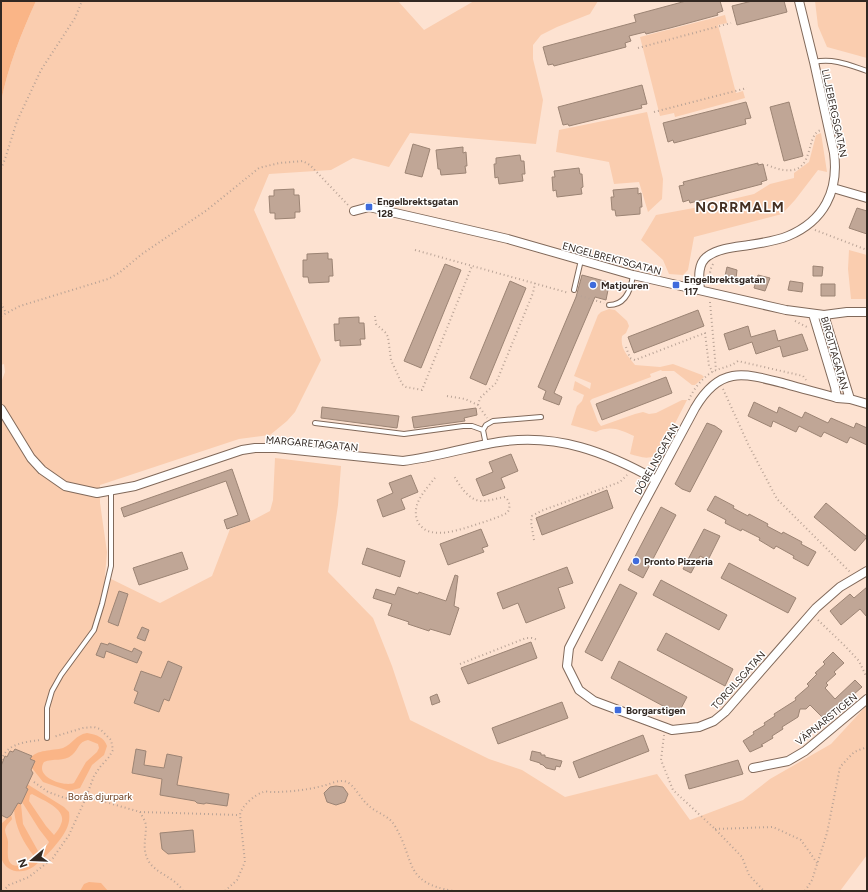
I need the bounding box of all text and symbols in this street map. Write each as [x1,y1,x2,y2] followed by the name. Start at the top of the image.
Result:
[819,68,850,158] street label: LILJEBERGSGATAN
[377,195,459,220] place label: Engelbrektsgatan 128
[695,199,785,216] district label: NORRMALM
[364,202,374,212] marker: Engelbrektsgatan 128
[561,239,663,278] street label: ENGELBREKTSGATAN
[684,273,766,298] place label: Engelbrektsgatan 117
[601,279,649,292] place label: Matjouren
[588,280,598,290] marker: Matjouren
[671,280,681,290] marker: Engelbrektsgatan 117
[818,315,851,391] street label: BIRGITTAGATAN
[632,421,681,497] street label: DÖBELNSGATAN
[265,433,359,454] street label: MARGARETAGATAN
[644,555,713,568] place label: Pronto Pizzeria
[631,556,641,566] marker: Pronto Pizzeria
[709,648,768,712] street label: TORGILSGATAN
[793,690,860,748] street label: VÄPNARSTIGEN
[626,704,686,717] place label: Borgarstigen
[613,705,623,715] marker: Borgarstigen
[68,790,132,803] park label: Borås djurpark
[12,840,52,880] north arrow
[15,857,31,869] text: N

